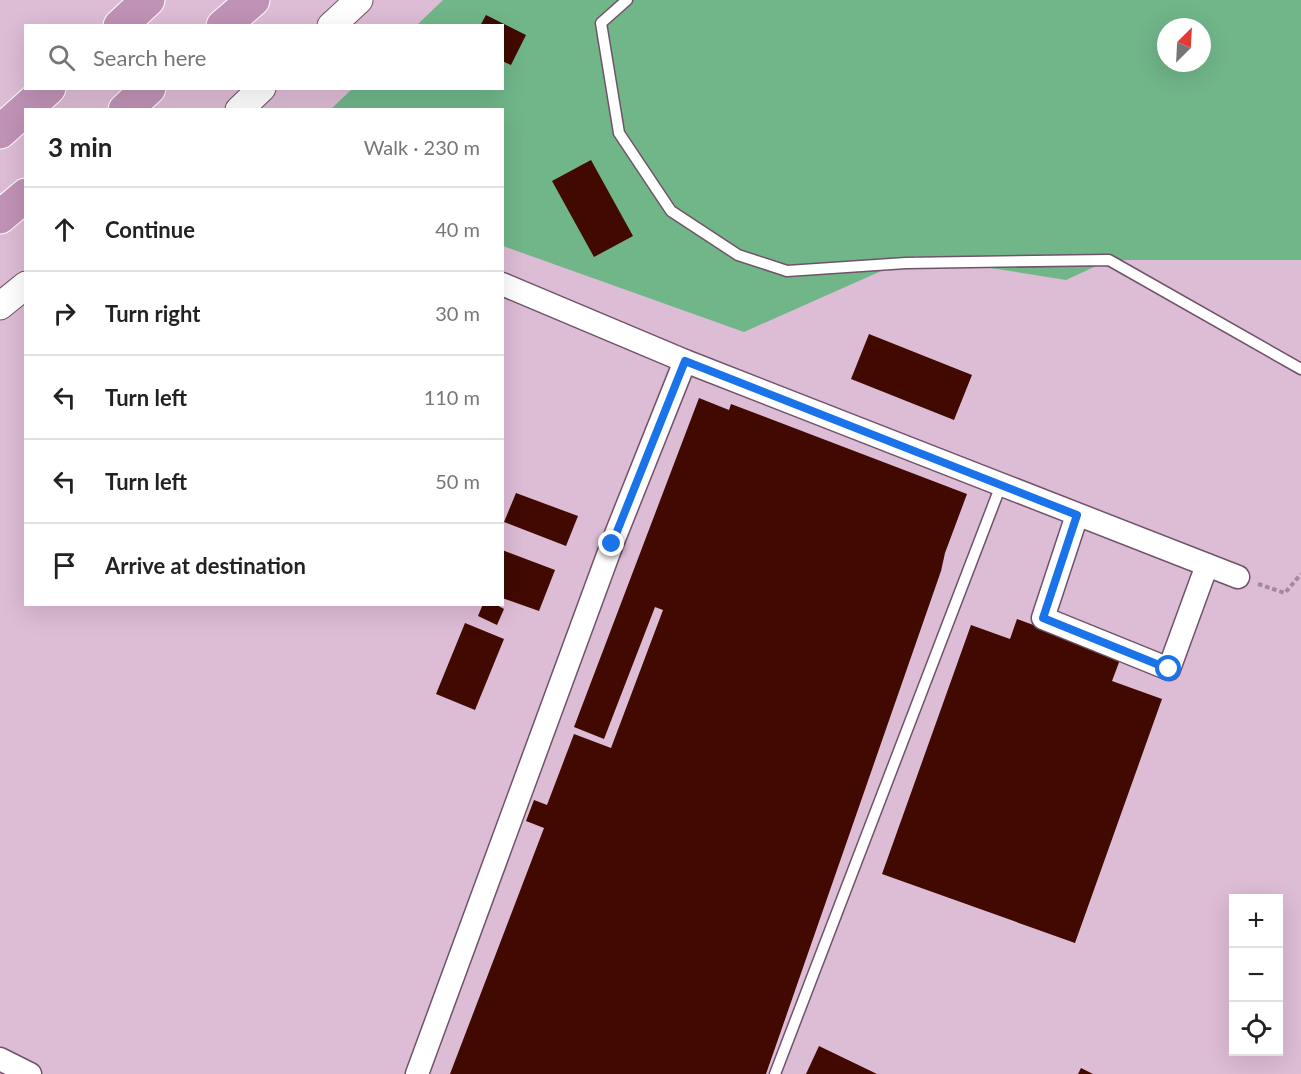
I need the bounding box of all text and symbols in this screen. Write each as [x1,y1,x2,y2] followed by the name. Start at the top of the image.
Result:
[1157,18,1211,72] north arrow
[24,24,504,90] search box
[45,41,78,74] icon: search
[93,44,206,71] text: Search here
[48,131,112,163] text: 3 min
[364,135,480,159] text: Walk · 230 m
[48,213,81,246] icon: ahead
[105,216,195,243] text: Continue
[435,217,480,241] text: 40 m
[48,297,81,330] icon: right
[105,300,200,327] text: Turn right
[435,301,480,325] text: 30 m
[48,381,81,414] icon: left
[105,384,187,411] text: Turn left
[424,385,480,409] text: 110 m
[48,465,81,498] icon: left
[105,468,187,495] text: Turn left
[435,469,480,493] text: 50 m
[598,530,624,556] route end
[48,549,81,582] icon: arrive
[105,552,306,579] text: Arrive at destination
[1155,655,1181,681] route start
[1229,894,1283,1056] map controls
[1229,894,1283,948] button: +
[1229,948,1283,1002] button: −
[1229,1002,1283,1056] button: locate

